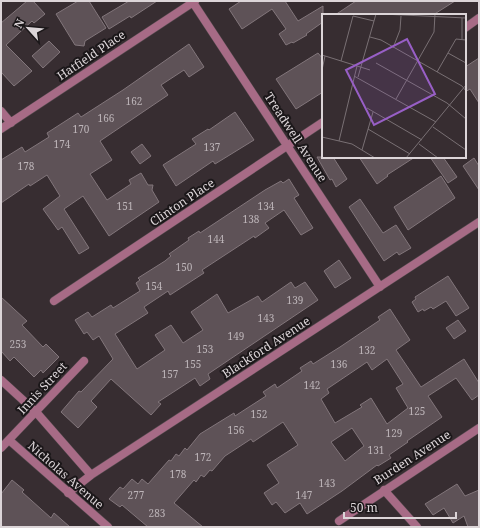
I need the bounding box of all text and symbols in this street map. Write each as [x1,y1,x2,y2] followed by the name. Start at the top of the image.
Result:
[8,8,48,48] north arrow
[322,14,466,158] inset map
[10,16,27,31] text: N
[53,26,129,84] street label: Hatfield Place
[261,89,331,185] street label: Treadwell Avenue
[126,94,142,108] house number: 162
[98,111,115,125] house number: 166
[73,122,90,136] house number: 170
[54,137,71,151] house number: 174
[204,140,221,154] house number: 137
[18,159,35,173] house number: 178
[146,174,218,230] street label: Clinton Place
[117,199,133,213] house number: 151
[258,199,275,213] house number: 134
[243,212,260,226] house number: 138
[208,232,225,246] house number: 144
[176,260,193,274] house number: 150
[146,279,163,293] house number: 154
[287,293,303,307] house number: 139
[258,311,275,325] house number: 143
[219,312,313,382] street label: Blackford Avenue
[228,329,244,343] house number: 149
[10,337,27,351] house number: 253
[197,342,214,356] house number: 153
[359,343,375,357] house number: 132
[185,357,201,371] house number: 155
[331,357,348,371] house number: 136
[13,358,71,418] street label: Innis Street
[162,367,179,381] house number: 157
[304,378,320,392] house number: 142
[409,404,425,418] house number: 125
[251,407,267,421] house number: 152
[228,423,245,437] house number: 156
[370,426,454,488] street label: Burden Avenue
[386,426,402,440] house number: 129
[24,437,108,513] street label: Nicholas Avenue
[368,443,384,457] house number: 131
[195,450,211,464] house number: 172
[170,467,187,481] house number: 178
[319,476,336,490] house number: 143
[128,488,145,502] house number: 277
[296,488,313,502] house number: 147
[344,494,456,520] scale bar
[350,499,378,516] text: 50 m
[149,506,166,520] house number: 283

